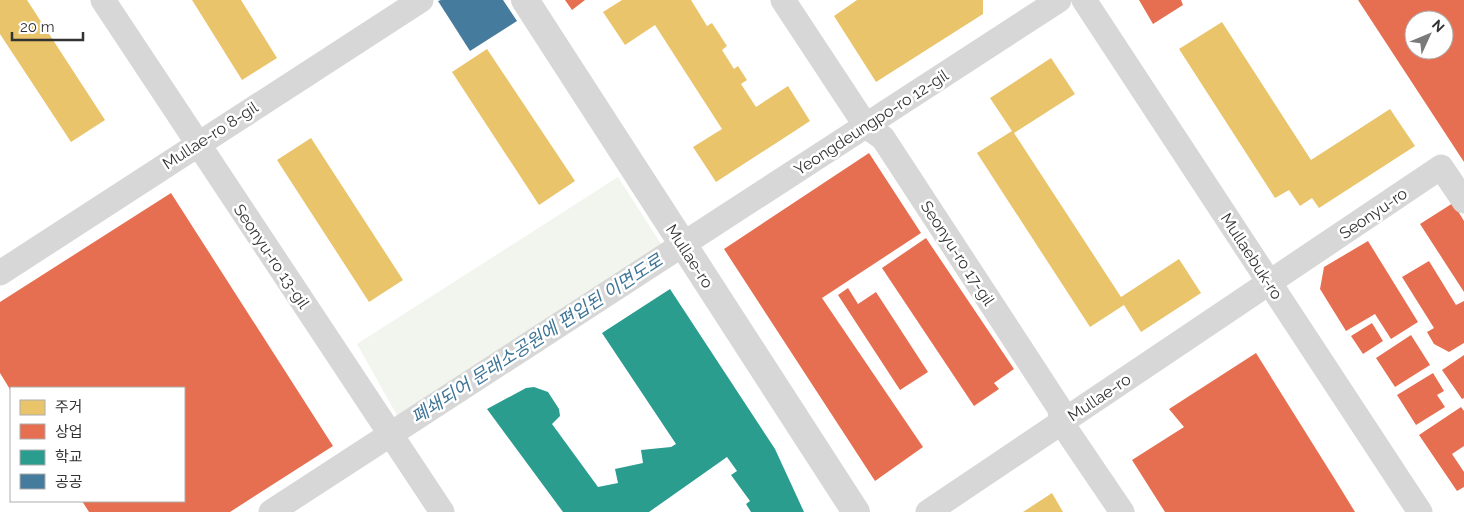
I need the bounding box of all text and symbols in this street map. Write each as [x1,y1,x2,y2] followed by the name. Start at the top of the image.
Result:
[12,10,84,42] scale bar
[1404,10,1454,60] north arrow
[1429,17,1448,35] text: N
[20,18,55,36] text: 20 m
[791,65,952,179] street label: Yeongdeungpo-ro 12-gil
[159,97,262,173] street label: Mullae-ro 8-gil
[1336,184,1411,243] street label: Seonyu-ro
[917,197,999,310] street label: Seonyu-ro 17-gil
[230,201,314,313] street label: Seonyu-ro 13-gil
[1217,210,1287,303] street label: Mullaebuk-ro
[662,221,717,292] street label: Mullae-ro
[407,249,667,428] water label: 폐쇄되어 문래소공원에 편입된 이면도로
[1064,369,1134,425] street label: Mullae-ro
[10,387,185,502] legend
[55,398,83,416] text: 주거
[55,423,83,441] text: 상업
[55,448,83,466] text: 학교
[55,473,83,491] text: 공공

